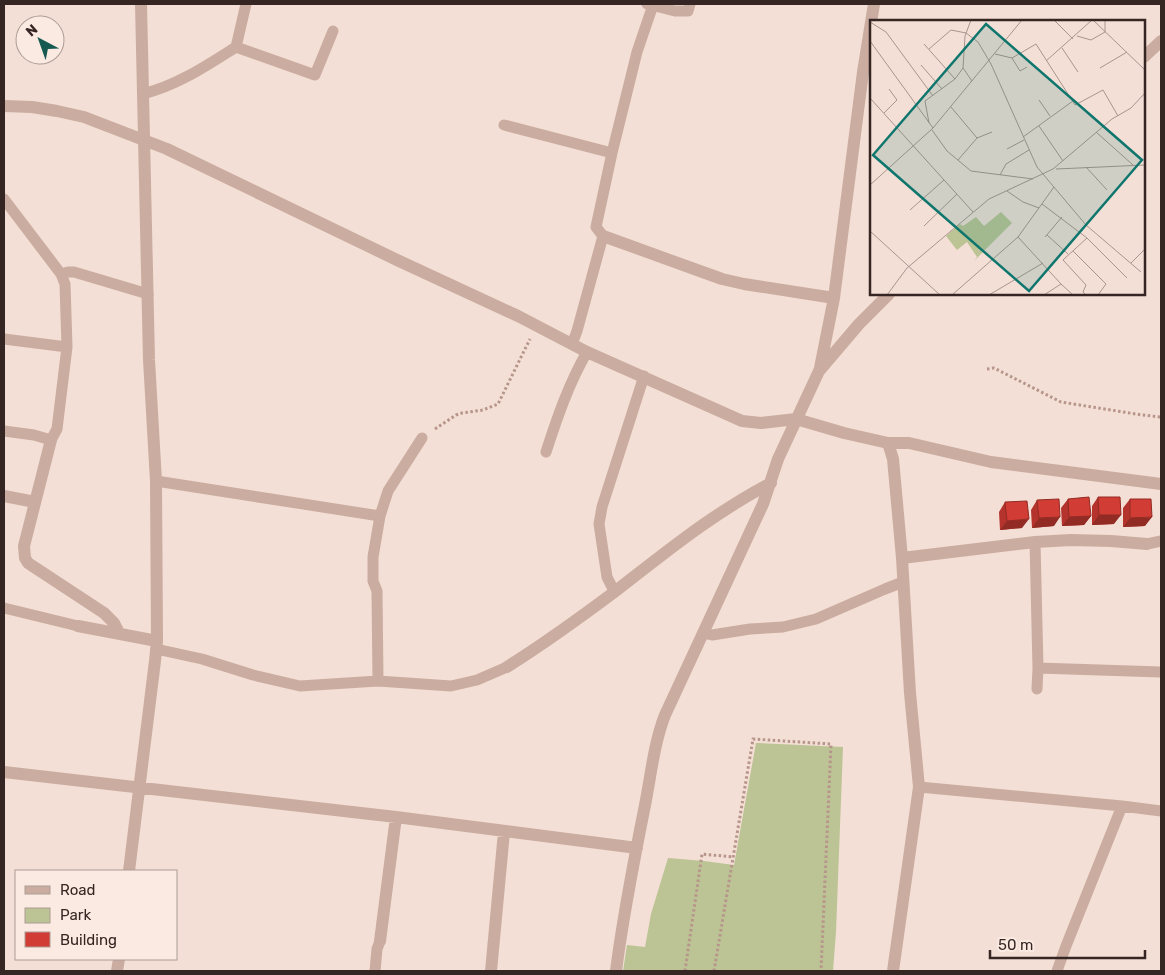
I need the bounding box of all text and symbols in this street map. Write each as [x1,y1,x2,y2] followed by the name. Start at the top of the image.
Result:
[15,15,65,65] north arrow
[870,20,1145,295] inset map
[22,21,41,40] text: N
[15,870,178,960] legend
[60,881,96,899] text: Road
[60,906,91,924] text: Park
[990,928,1145,960] scale bar
[60,931,117,949] text: Building
[998,936,1033,954] text: 50 m

